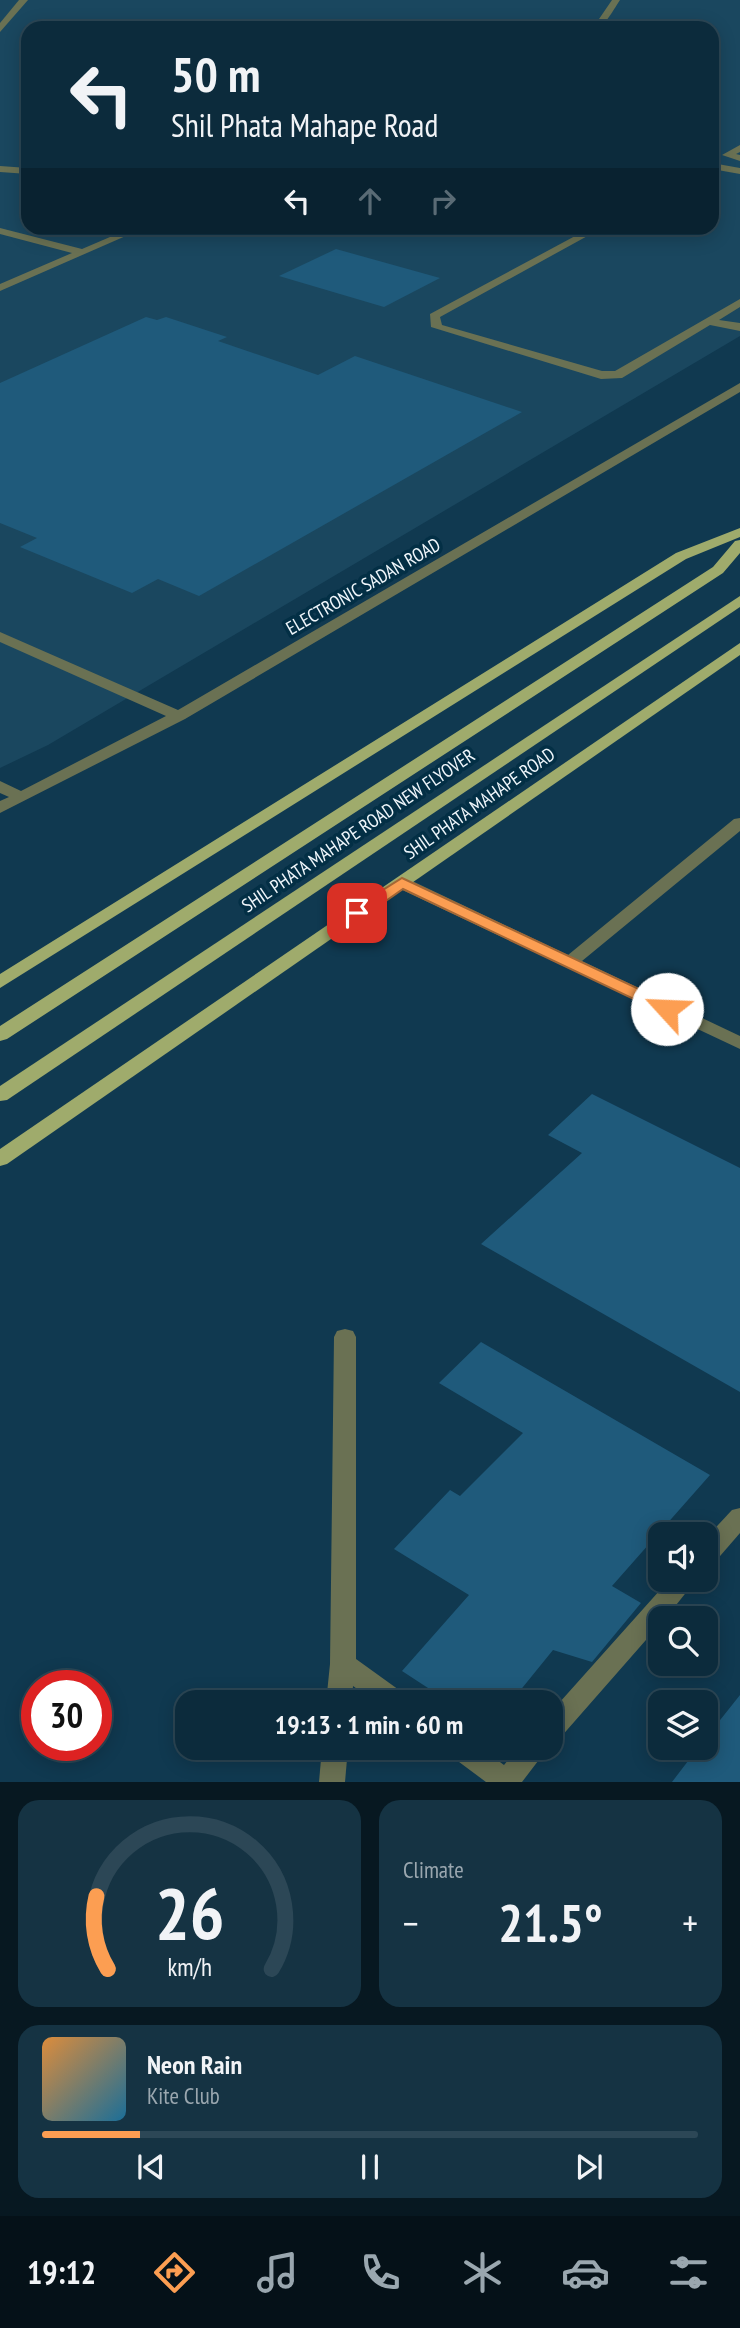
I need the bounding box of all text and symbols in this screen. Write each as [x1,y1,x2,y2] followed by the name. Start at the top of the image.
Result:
[171,42,260,106] text: 50 m
[56,49,147,140] icon: left
[171,104,438,146] text: Shil Phata Mahape Road
[278,182,316,220] icon: left
[351,182,389,220] icon: ahead
[424,182,462,220] icon: right
[282,532,444,640] street label: ELECTRONIC SADAN ROAD
[399,742,559,864] street label: SHIL PHATA MAHAPE ROAD
[237,743,479,917] street label: SHIL PHATA MAHAPE ROAD NEW FLYOVER
[327,883,387,943] pin
[338,894,376,932] icon: arrive
[630,972,704,1046] position arrow
[648,1522,718,1760] map controls
[648,1522,718,1592] button: sound
[648,1606,718,1676] button: search
[21,1670,112,1761] speed limit sign: 30
[648,1690,718,1760] button: layers
[275,1708,463,1741] text: 19:13 · 1 min · 60 m
[403,1855,464,1884] text: Climate
[155,1866,224,1960] text: 26
[498,1889,603,1956] text: 21.5°
[403,1898,419,1947] text: −
[682,1898,698,1947] text: +
[167,1951,212,1983] text: km/h
[147,2048,242,2081] text: Neon Rain
[147,2081,220,2110] text: Kite Club
[132,2148,170,2186] icon: previous
[351,2148,389,2186] icon: pause
[570,2148,608,2186] icon: next
[150,2248,199,2297] icon: directions
[253,2248,302,2297] icon: music
[356,2248,405,2297] icon: phone
[458,2248,507,2297] icon: climate
[561,2248,610,2297] icon: car
[664,2248,713,2297] icon: filters
[27,2251,96,2293] text: 19:12

